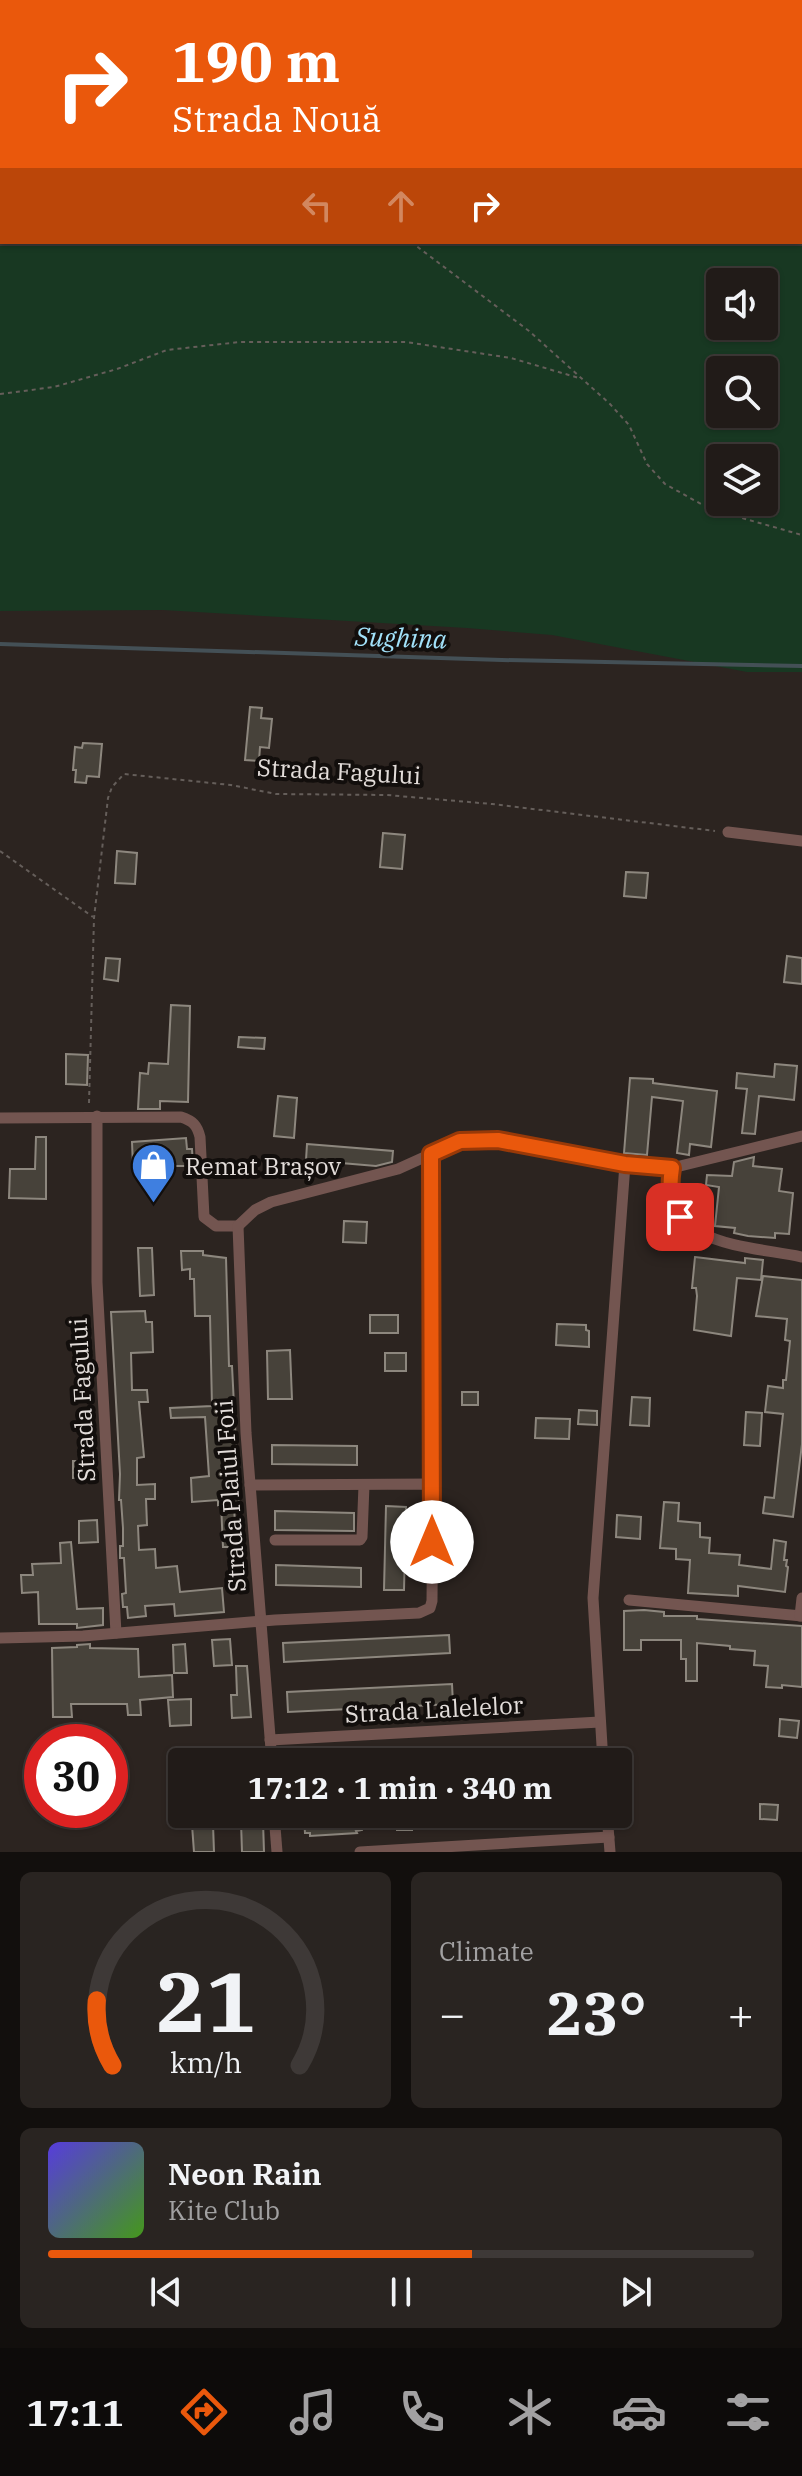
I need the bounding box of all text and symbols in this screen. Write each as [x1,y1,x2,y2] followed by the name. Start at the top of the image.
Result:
[172,25,340,97] text: 190 m
[40,32,144,136] icon: right
[172,95,381,142] text: Strada Nouă
[295,184,339,228] icon: left
[379,184,423,228] icon: ahead
[463,184,507,228] icon: right
[706,268,778,516] map controls
[706,268,778,340] button: sound
[706,356,778,428] button: search
[706,444,778,516] button: layers
[353,618,448,656] water label: Sughina
[256,751,422,791] street label: Strada Fagului
[130,1142,178,1205] shop icon: Remat Brașov
[185,1150,341,1182] place label: Remat Brașov
[646,1183,714,1251] pin
[658,1195,702,1239] icon: arrive
[62,1317,102,1483] street label: Strada Fagului
[207,1399,253,1593] street label: Strada Plaiul Foii
[390,1500,474,1584] position arrow
[344,1688,524,1730] street label: Strada Lalelelor
[24,1724,128,1828] speed limit sign: 30
[248,1768,552,1807] text: 17:12 · 1 min · 340 m
[439,1934,534,1968] text: Climate
[156,1947,255,2055] text: 21
[546,1973,647,2052] text: 23°
[439,1985,465,2042] text: −
[728,1985,754,2042] text: +
[169,2044,242,2081] text: km/h
[168,2154,322,2193] text: Neon Rain
[168,2193,280,2227] text: Kite Club
[144,2270,188,2314] icon: previous
[379,2270,423,2314] icon: pause
[614,2270,658,2314] icon: next
[176,2384,232,2440] icon: directions
[285,2384,341,2440] icon: music
[394,2384,450,2440] icon: phone
[502,2384,558,2440] icon: climate
[611,2384,667,2440] icon: car
[720,2384,776,2440] icon: filters
[26,2389,124,2436] text: 17:11

